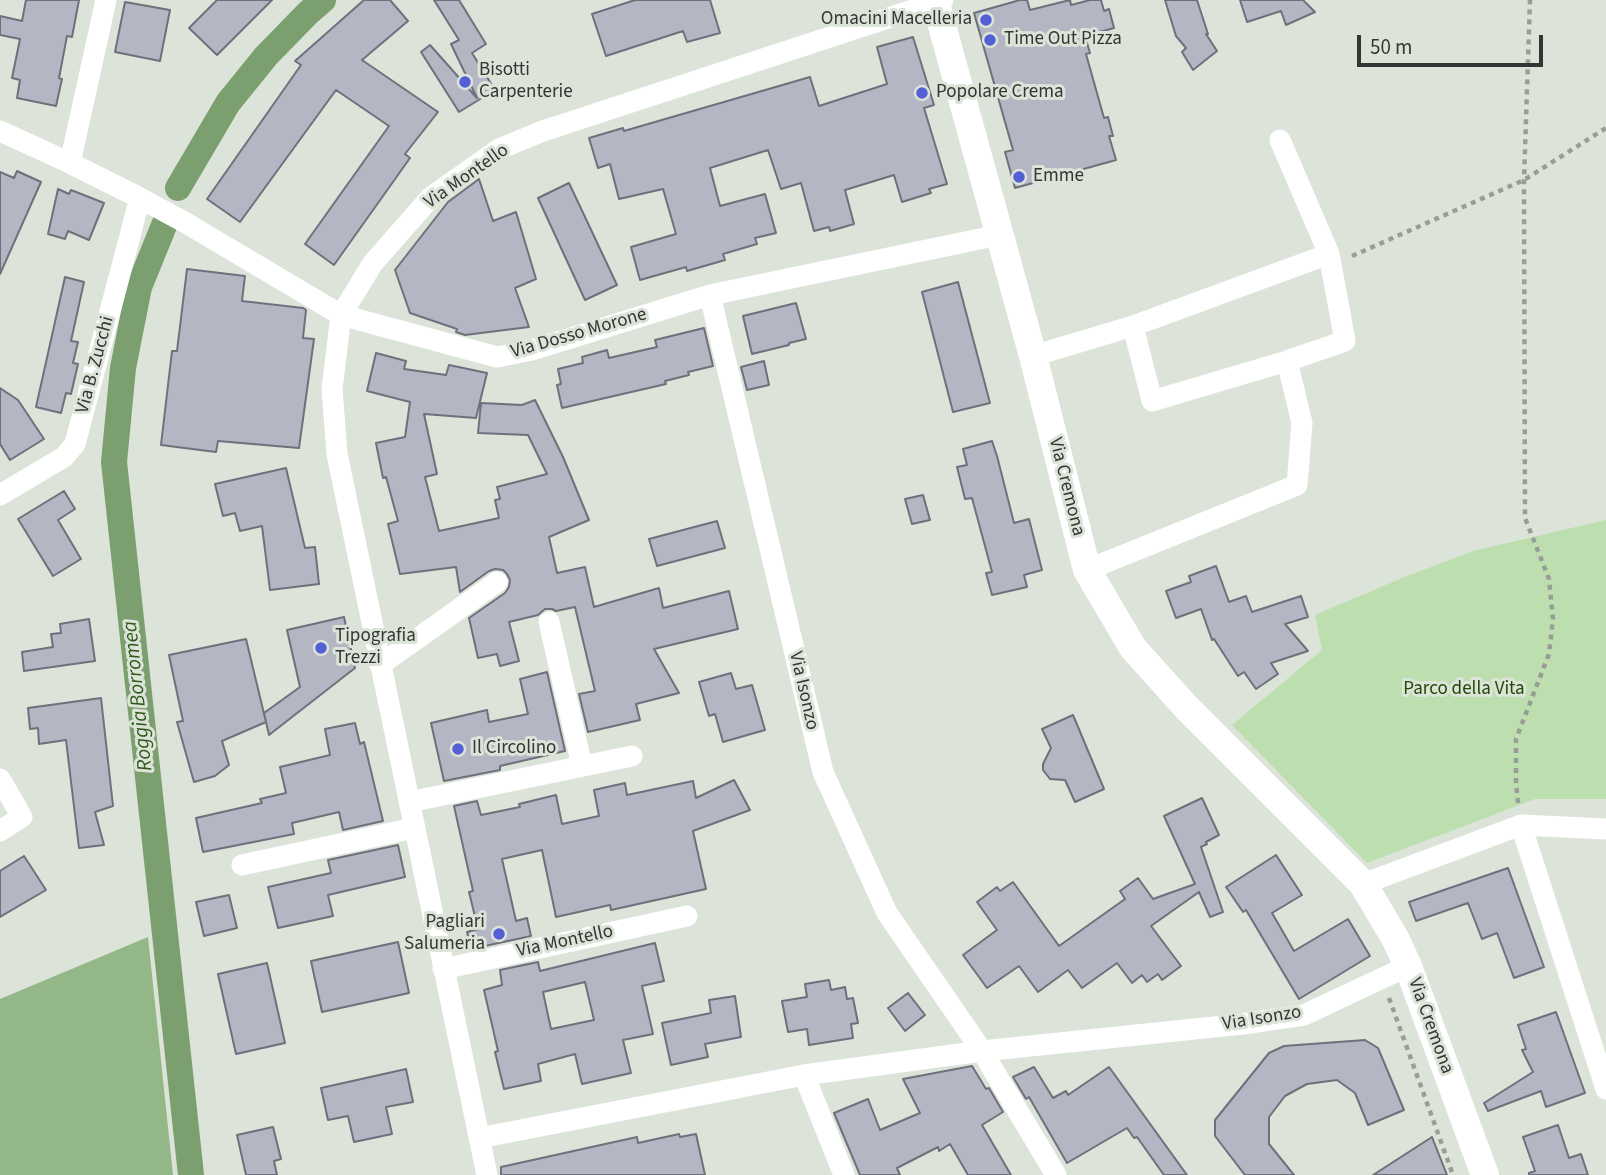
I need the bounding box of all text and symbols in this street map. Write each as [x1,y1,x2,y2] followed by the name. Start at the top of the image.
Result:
[821,9,972,31] place label: Omacini Macelleria
[978,12,994,28] marker: Omacini Macelleria
[1361,21,1546,65] scale bar
[1004,29,1122,51] place label: Time Out Pizza
[982,32,998,48] marker: Time Out Pizza
[1370,32,1412,62] text: 50 m
[479,60,573,104] place label: Bisotti Carpenterie
[457,74,473,90] marker: Bisotti Carpenterie
[936,82,1063,104] place label: Popolare Crema
[914,85,930,101] marker: Popolare Crema
[420,140,514,214] street label: Via Montello
[1033,166,1084,188] place label: Emme
[1011,169,1027,185] marker: Emme
[508,304,650,364] street label: Via Dosso Morone
[72,314,120,416] street label: Via B. Zucchi
[1043,435,1089,539] street label: Via Cremona
[119,620,159,772] water label: Roggia Borromea
[335,626,416,670] place label: Tipografia Trezzi
[313,640,329,656] marker: Tipografia Trezzi
[783,650,823,732] street label: Via Isonzo
[1403,679,1525,701] park label: Parco della Vita
[472,738,556,760] place label: Il Circolino
[450,741,466,757] marker: Il Circolino
[404,912,485,956] place label: Pagliari Salumeria
[515,921,615,963] street label: Via Montello
[491,926,507,942] marker: Pagliari Salumeria
[1402,975,1458,1077] street label: Via Cremona
[1221,1002,1303,1036] street label: Via Isonzo

